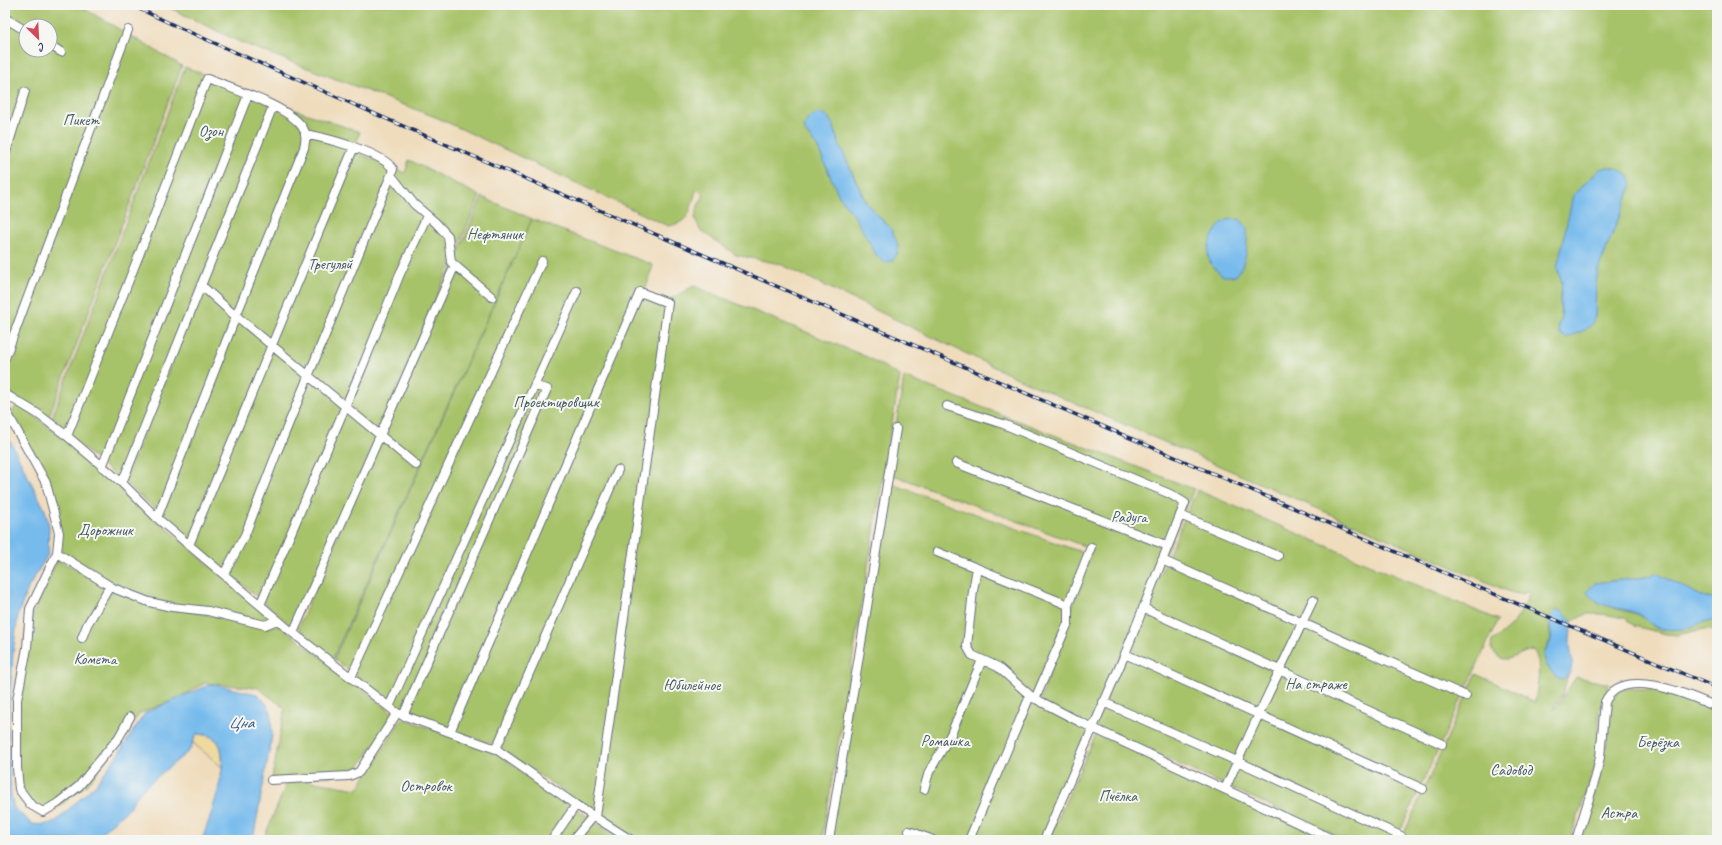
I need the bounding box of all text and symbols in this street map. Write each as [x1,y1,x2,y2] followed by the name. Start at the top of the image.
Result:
[18,18,58,58] north arrow
[35,40,47,55] text: С
[63,110,100,130] park label: Пикет
[199,121,225,141] park label: Озон
[467,224,525,244] park label: Нефтяник
[308,254,354,274] park label: Трегуляй
[513,392,601,412] park label: Проектировщик
[1111,507,1148,527] park label: Радуга
[77,520,135,540] park label: Дорожник
[74,649,118,669] park label: Комета
[1285,674,1349,694] park label: На страже
[664,675,722,695] park label: Юбилейное
[228,712,255,733] water label: Цна
[921,731,971,751] park label: Ромашка
[1637,732,1680,752] park label: Берёзка
[1490,760,1534,780] park label: Садовод
[400,776,453,796] park label: Островок
[1099,786,1138,806] park label: Пчёлка
[1601,803,1638,823] park label: Астра

